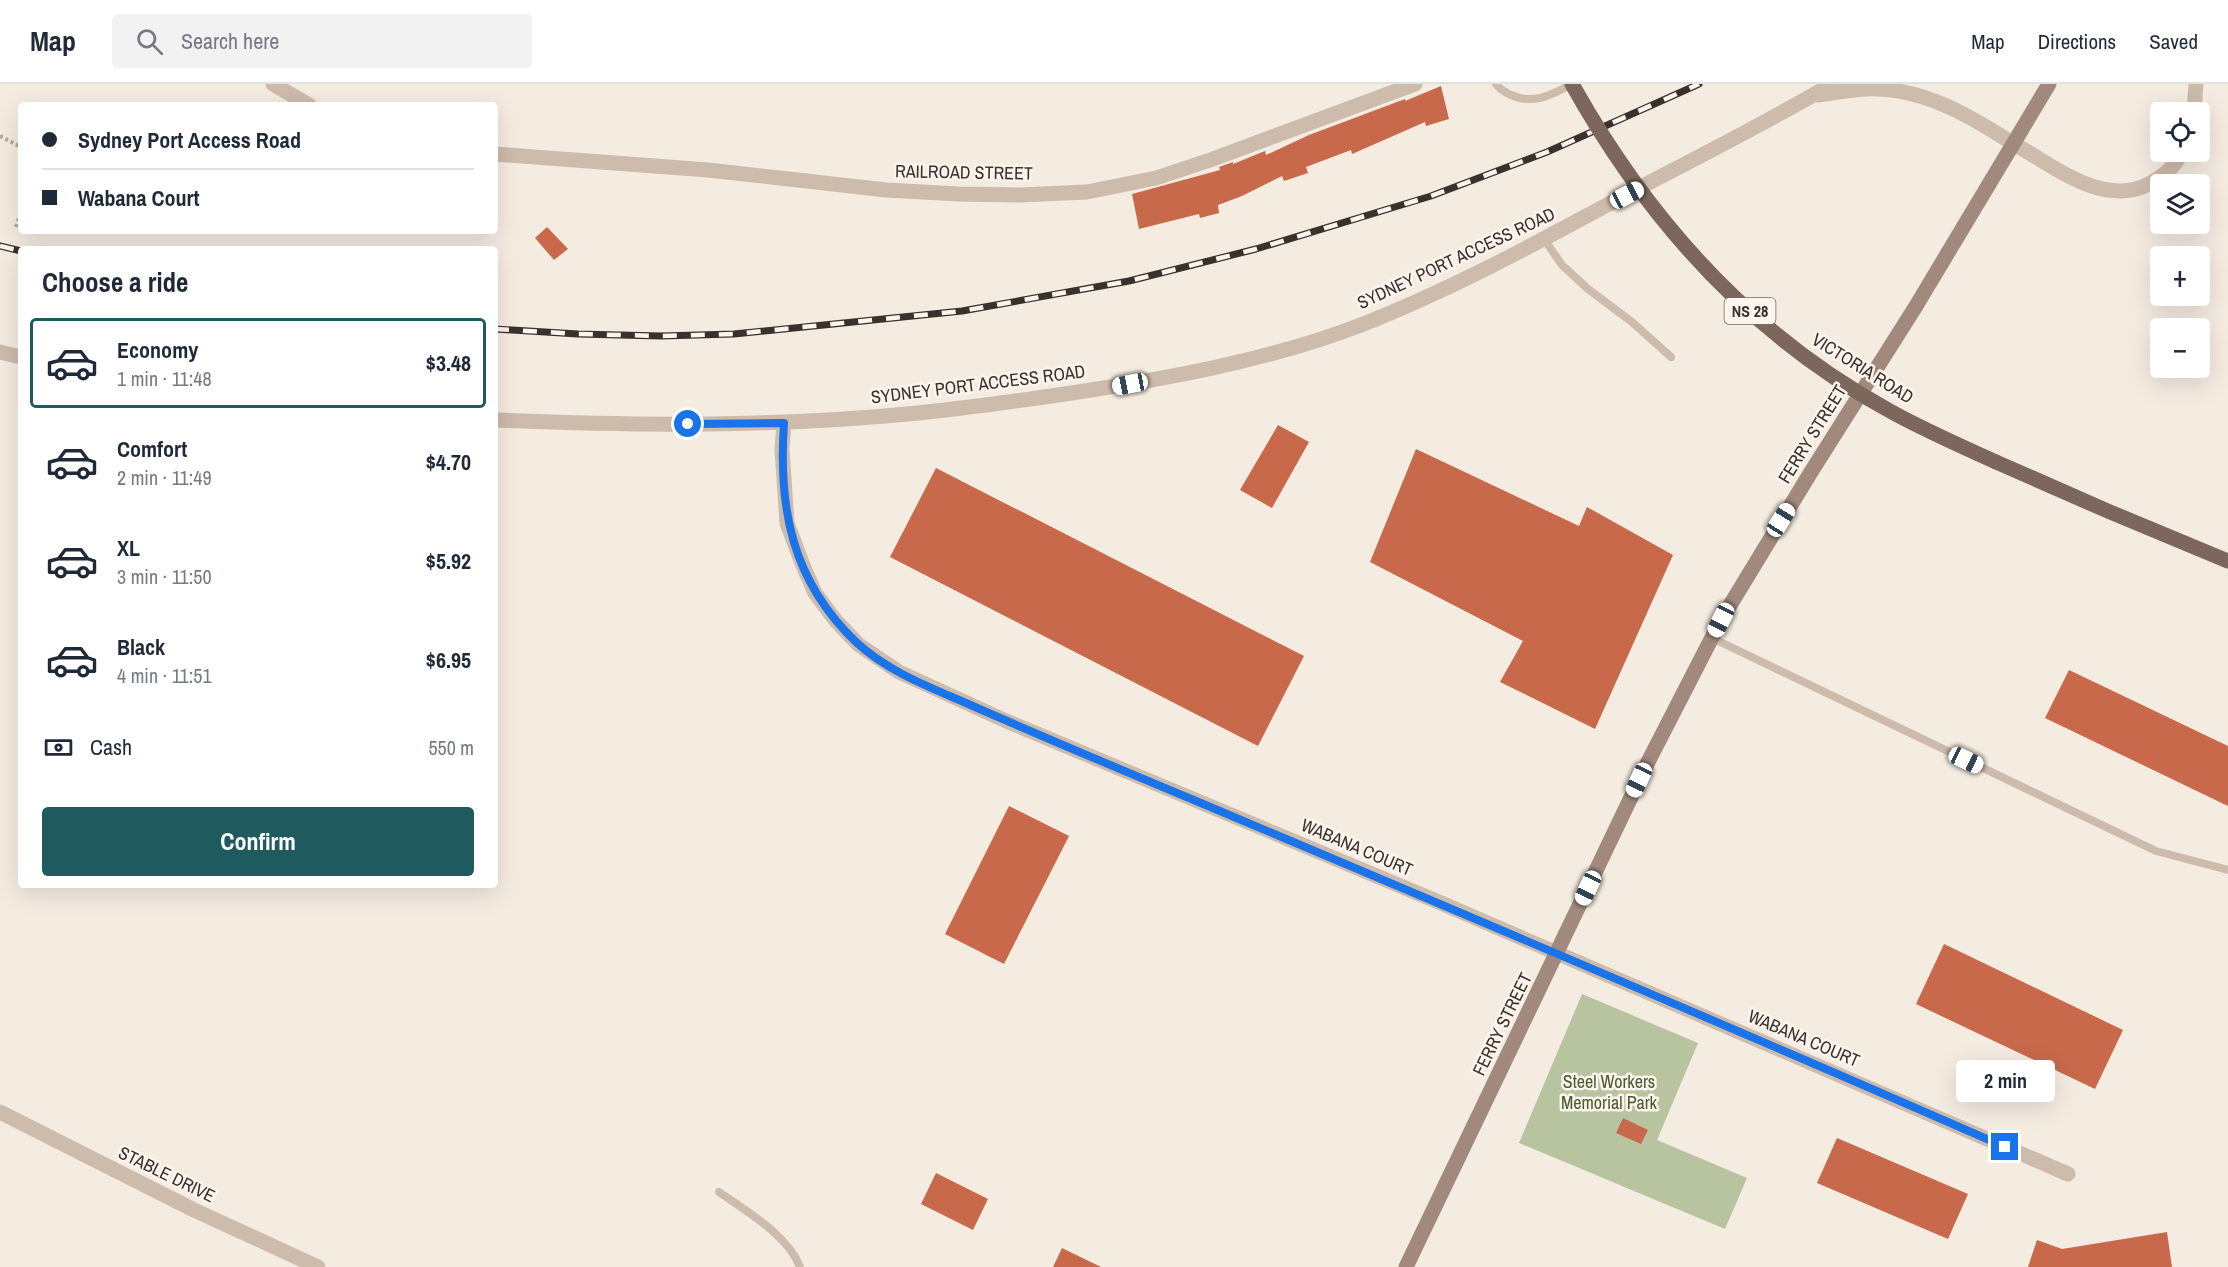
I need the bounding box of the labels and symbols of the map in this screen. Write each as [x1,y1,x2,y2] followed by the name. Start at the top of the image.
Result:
[895,158,1033,186] street label: RAILROAD STREET
[1607,179,1647,211] car
[1353,201,1559,315] street label: SYDNEY PORT ACCESS ROAD
[1724,298,1776,324] road number: NS 28
[1807,327,1919,409] street label: VICTORIA ROAD
[869,358,1087,410] street label: SYDNEY PORT ACCESS ROAD
[1111,372,1149,396] car
[1772,380,1852,488] street label: FERRY STREET
[674,410,701,437] route start
[1764,500,1798,540] car
[1705,600,1737,640] car
[1946,744,1986,776] car
[1623,760,1655,800] car
[1297,812,1417,882] street label: WABANA COURT
[1572,868,1604,908] car
[1466,968,1538,1080] street label: FERRY STREET
[1744,1003,1864,1073] street label: WABANA COURT
[1956,1060,2054,1102] callout: 2 min
[1561,1069,1658,1115] park label: Steel Workers Memorial Park
[1991,1133,2018,1160] route end
[114,1140,220,1208] street label: STABLE DRIVE

